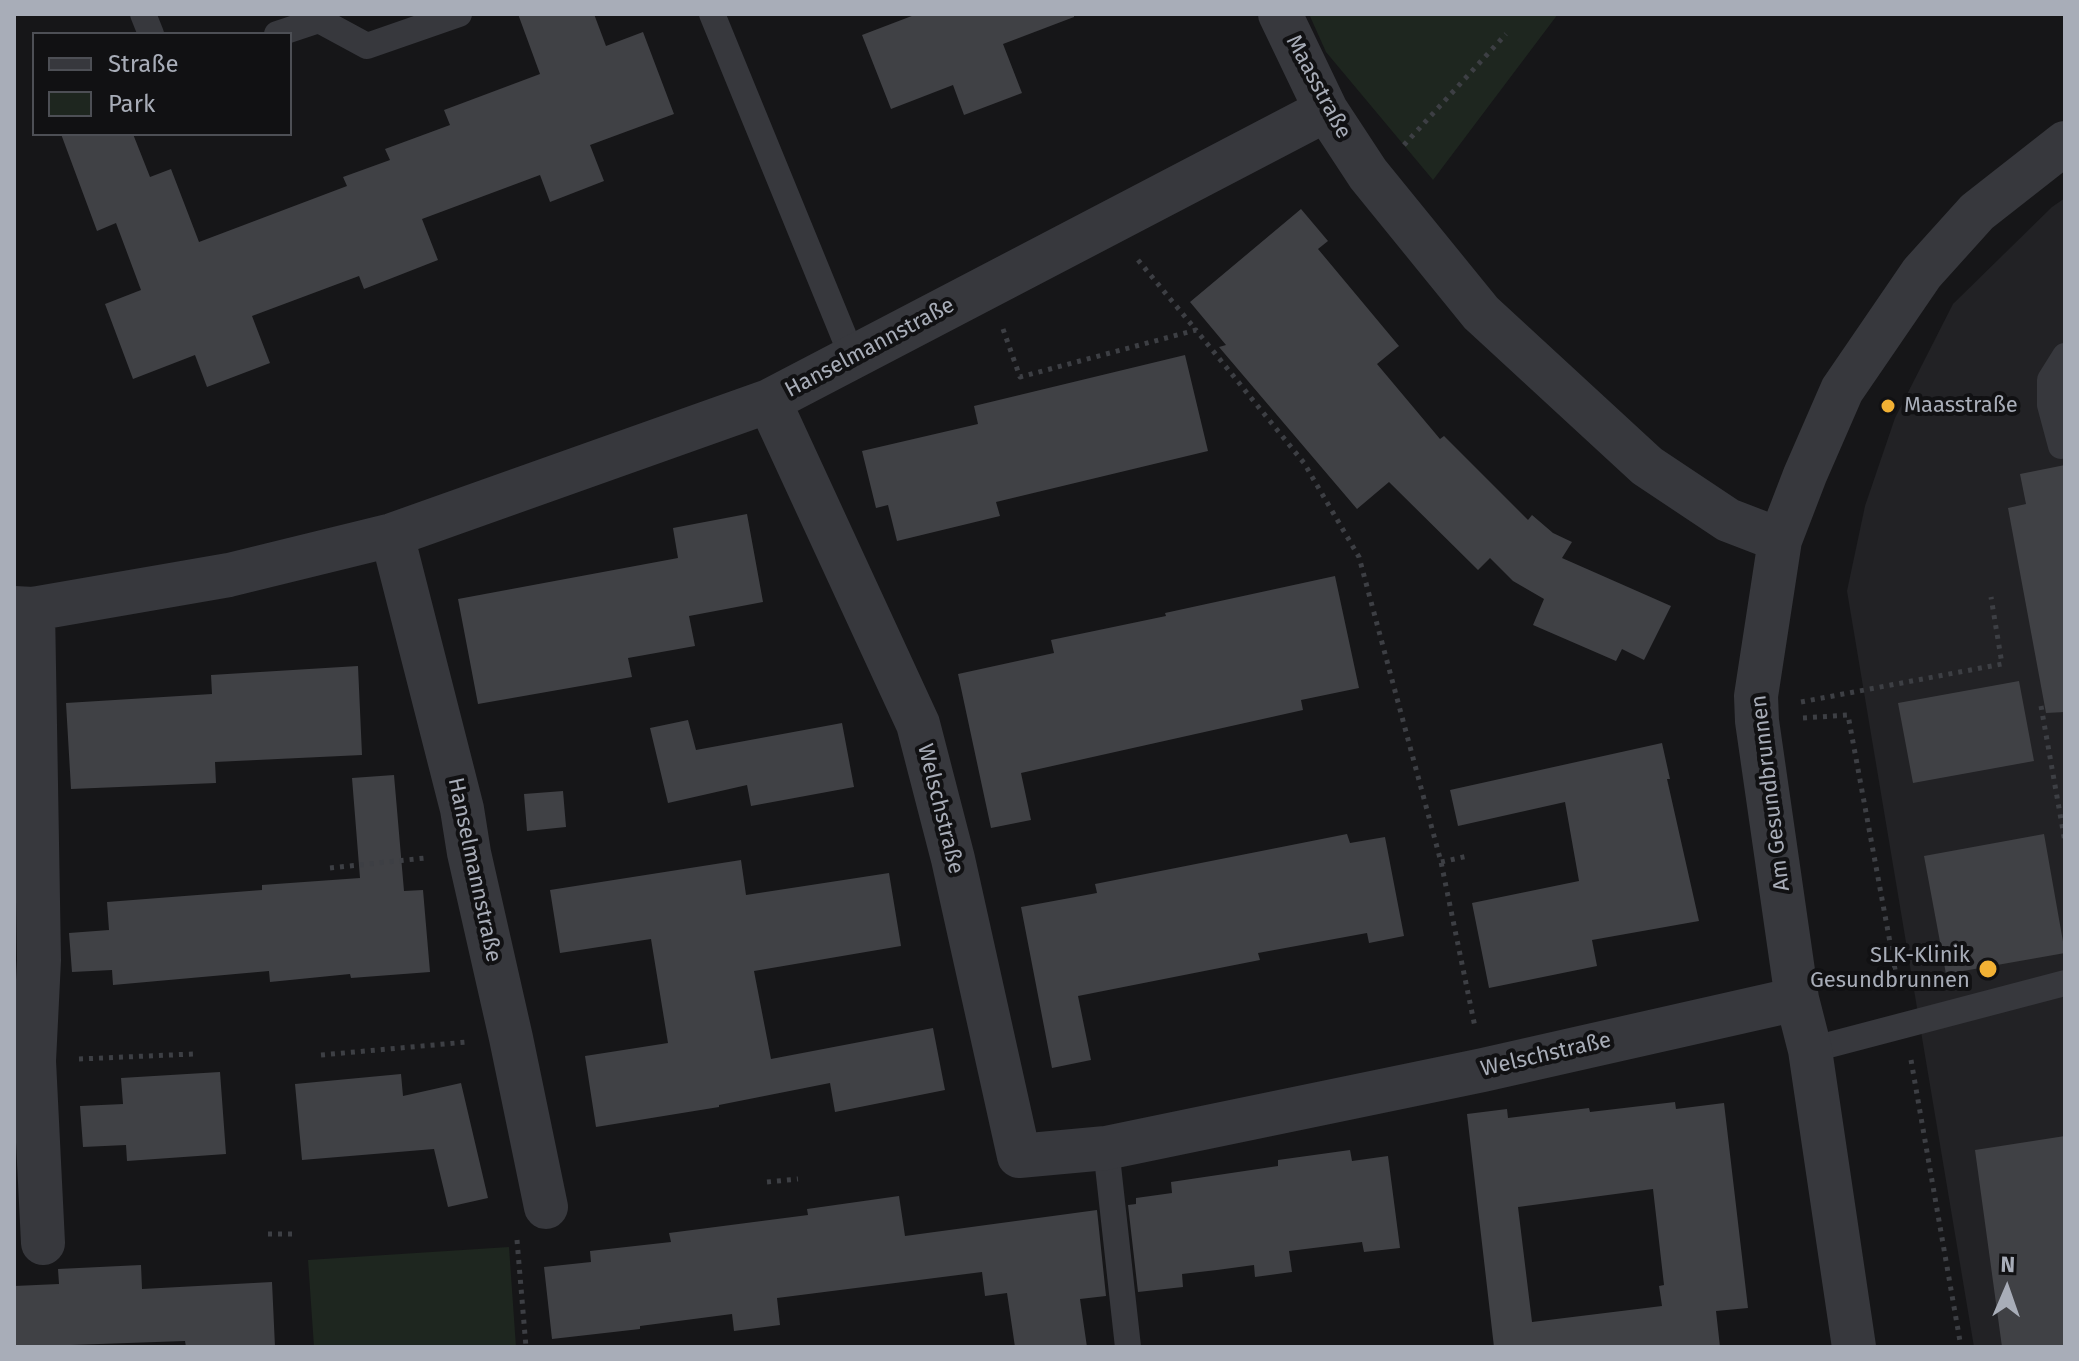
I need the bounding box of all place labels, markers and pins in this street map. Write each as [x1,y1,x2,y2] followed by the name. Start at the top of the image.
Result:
[1904,393,2018,419] place label: Maasstraße
[1879,397,1897,415] marker: Maasstraße
[1810,943,1970,994] place label: SLK-Klinik Gesundbrunnen
[1977,958,1999,980] marker: SLK-Klinik Gesundbrunnen

